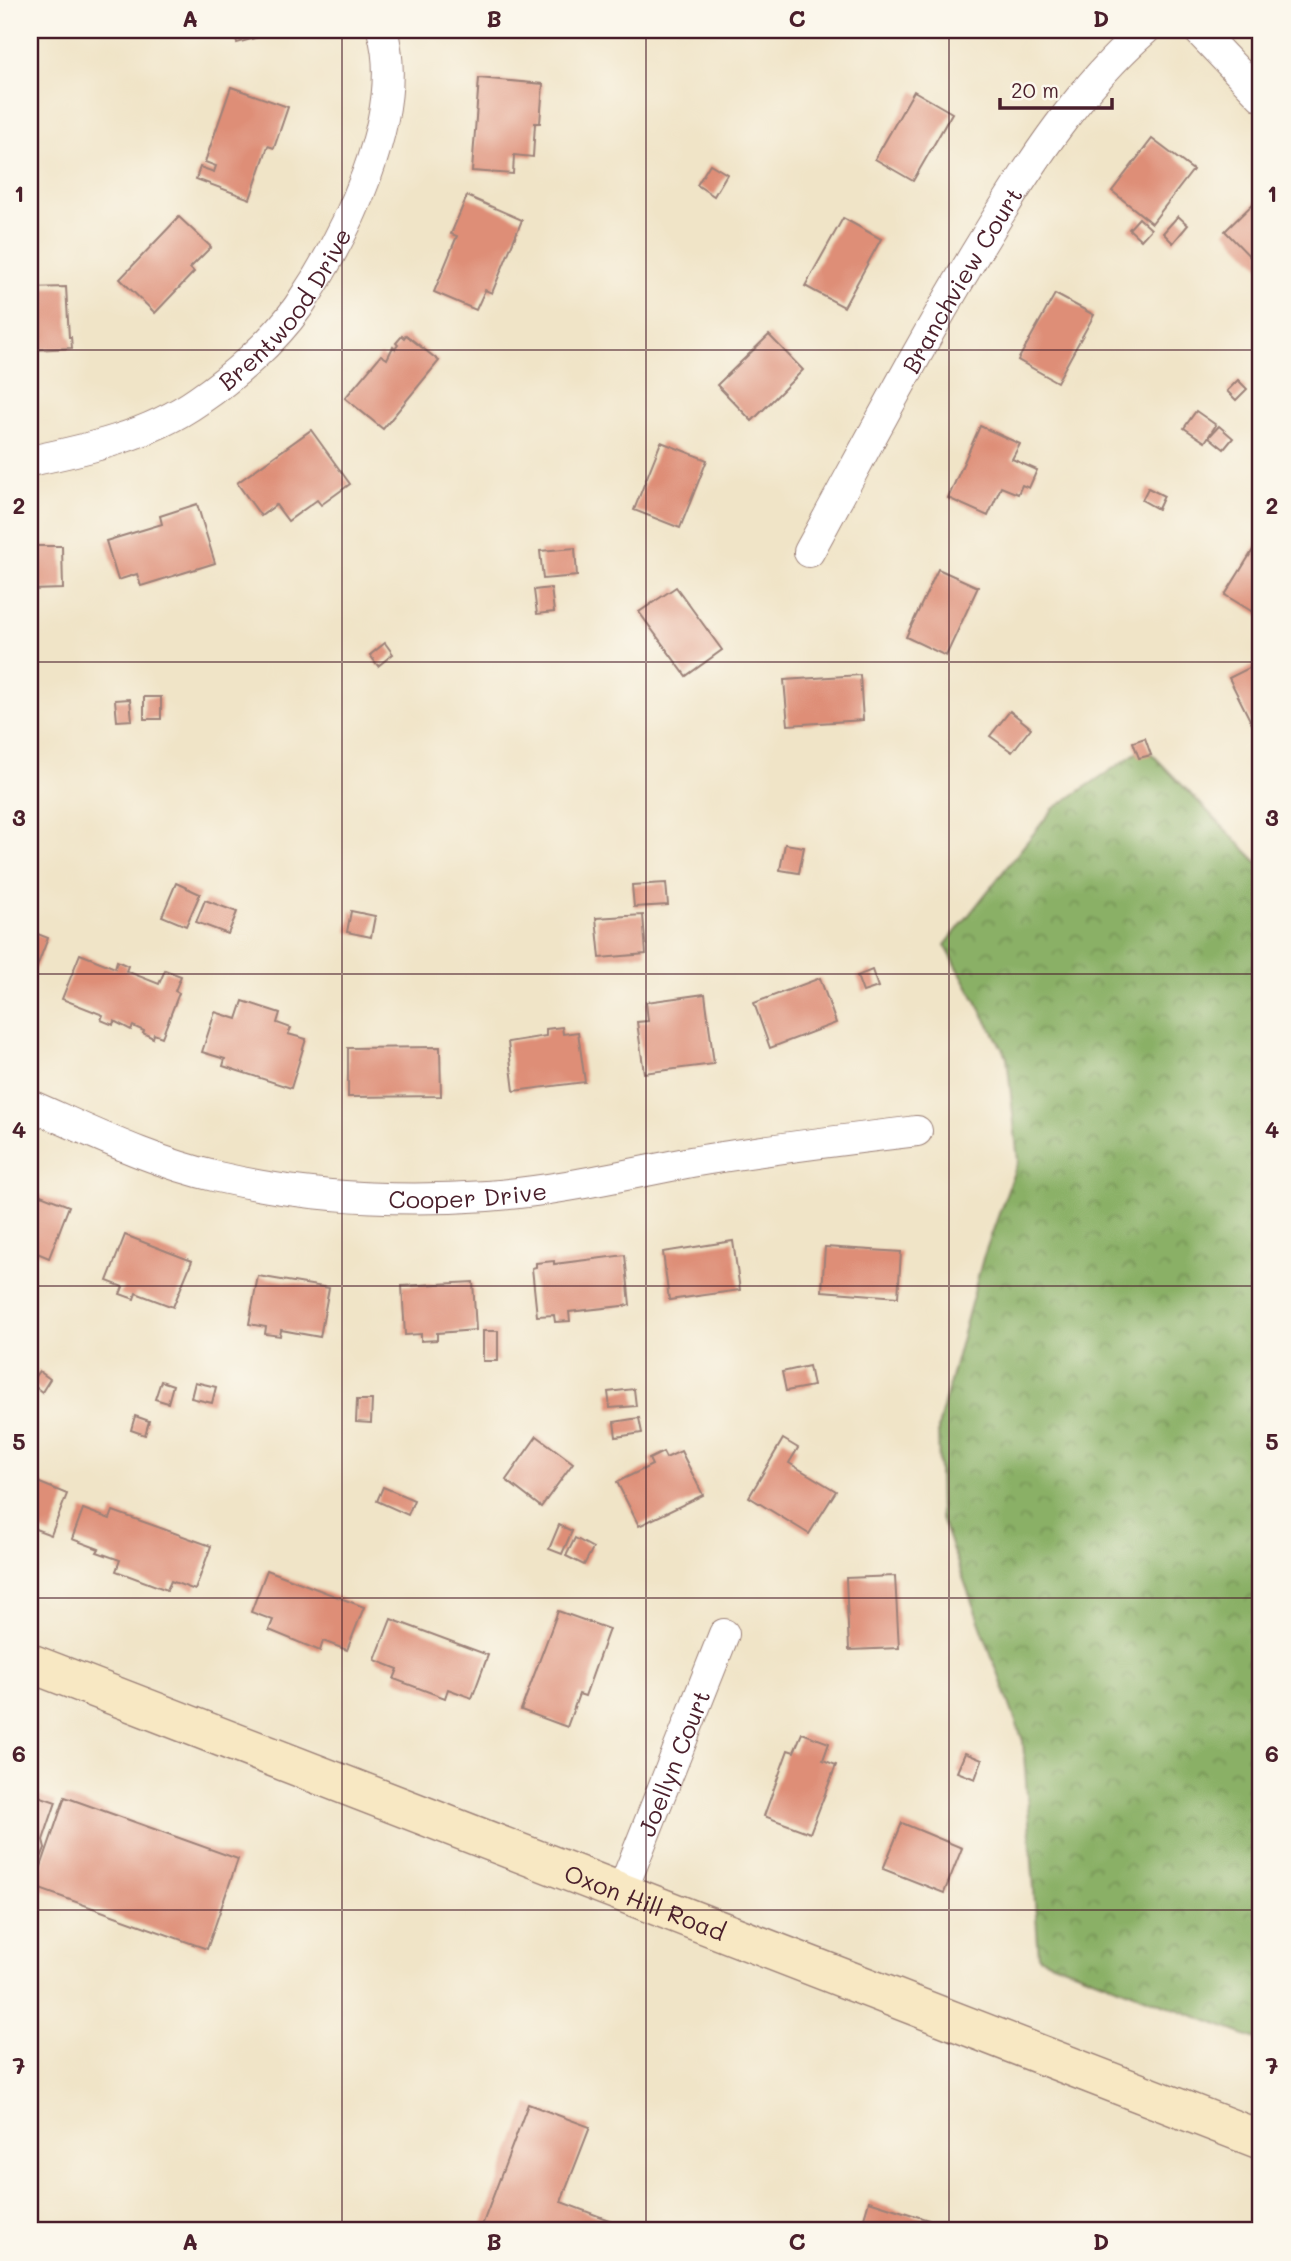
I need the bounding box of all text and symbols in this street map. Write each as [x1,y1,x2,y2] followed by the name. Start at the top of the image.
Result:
[182,3,198,33] text: A
[486,3,502,33] text: B
[788,3,806,33] text: C
[1093,3,1109,33] text: D
[1000,66,1112,110] scale bar
[1011,76,1059,103] text: 20 m
[14,178,24,208] text: 1
[1267,178,1277,208] text: 1
[894,181,1028,378] street label: Branchview Court
[211,222,357,396] street label: Brentwood Drive
[13,490,25,520] text: 2
[1266,490,1278,520] text: 2
[12,802,26,832] text: 3
[1265,802,1279,832] text: 3
[12,1114,26,1144] text: 4
[1265,1114,1279,1144] text: 4
[388,1174,549,1214] street label: Cooper Drive
[12,1426,26,1456] text: 5
[1265,1426,1279,1456] text: 5
[630,1685,716,1840] street label: Joellyn Court
[12,1738,26,1768] text: 6
[1265,1738,1279,1768] text: 6
[560,1856,730,1947] street label: Oxon Hill Road
[13,2050,26,2080] text: 7
[1266,2050,1279,2080] text: 7
[182,2226,198,2256] text: A
[486,2226,502,2256] text: B
[788,2226,806,2256] text: C
[1093,2226,1109,2256] text: D

